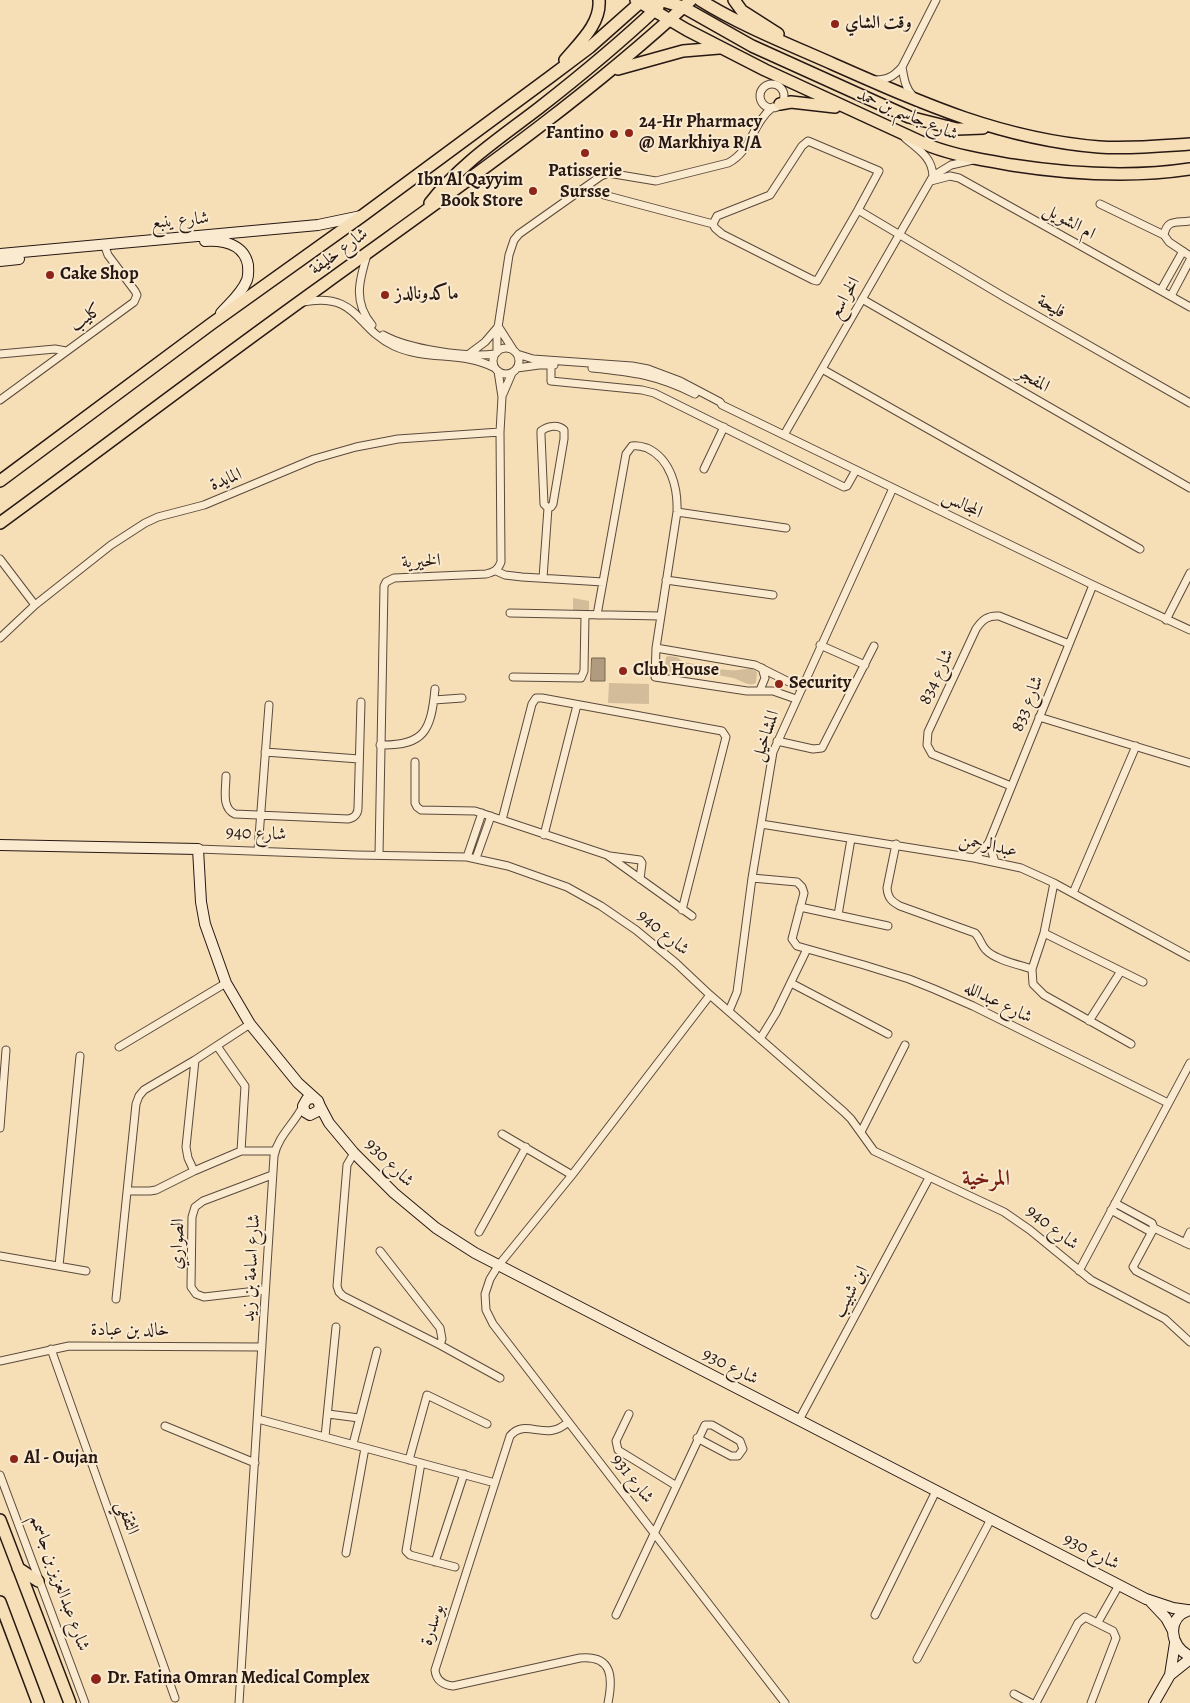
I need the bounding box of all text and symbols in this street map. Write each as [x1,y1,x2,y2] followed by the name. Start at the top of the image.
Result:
[845,13,912,35] place label: وقت الشاي
[829,18,841,30] marker: وقت الشاي
[853,84,961,146] street label: شارع جاسم بن حمد
[639,112,762,154] place label: 24-Hr Pharmacy @ Markhiya R/A
[546,123,604,145] place label: Fantino
[623,127,635,139] marker: 24-Hr Pharmacy @ Markhiya R/A
[608,128,620,140] marker: Fantino
[579,147,591,159] marker: Patisserie Sursse
[548,161,622,203] place label: Patisserie Sursse
[417,170,523,212] place label: Ibn Al Qayyim Book Store
[527,185,539,197] marker: Ibn Al Qayyim Book Store
[1039,199,1099,245] street label: ام الشويل
[150,208,210,234] street label: شارع ينبع
[305,223,373,281] street label: شارع خليفة
[60,264,139,286] place label: Cake Shop
[44,269,56,281] marker: Cake Shop
[825,273,865,323] street label: الخراسع
[395,284,459,306] place label: ماكدونالدز
[379,289,391,301] marker: ماكدونالدز
[1033,290,1069,324] street label: فليحة
[66,299,106,337] street label: كليب
[1013,362,1053,398] street label: المفجر
[207,464,245,496] street label: المايدة
[938,486,986,524] street label: المجالس
[401,550,441,574] street label: الخيرية
[915,646,959,708] street label: شارع 834
[633,660,719,682] place label: Club House
[617,665,629,677] marker: Club House
[789,673,851,695] place label: Security
[1007,673,1049,735] street label: شارع 833
[773,678,785,690] marker: Security
[747,708,785,764] street label: المشاخيل
[225,822,287,846] street label: شارع 940
[957,829,1019,863] street label: عبدالرحمن
[633,905,693,961] street label: شارع 940
[960,977,1036,1029] street label: شارع عبدالله
[360,1134,418,1192] street label: شارع 930
[962,1167,1010,1193] district label: المرخية
[1021,1201,1083,1255] street label: شارع 940
[238,1214,266,1322] street label: شارع اسامة بن زيد
[166,1218,190,1270] street label: الصواري
[828,1262,874,1322] street label: ابن شبيب
[91,1320,169,1342] street label: خالد بن عبادة
[698,1344,762,1390] street label: شارع 930
[24,1448,98,1470] place label: Al - Oujan
[606,1450,658,1508] street label: شارع 931
[8,1453,20,1465] marker: Al - Oujan
[111,1498,143,1538] street label: الثقفي
[24,1512,94,1654] street label: شارع عبدالعزيز بن جاسمم
[1059,1529,1123,1575] street label: شارع 930
[416,1602,450,1648] street label: بوسدرة
[107,1668,370,1690] place label: Dr. Fatina Omran Medical Complex
[89,1672,103,1686] marker: Dr. Fatina Omran Medical Complex

